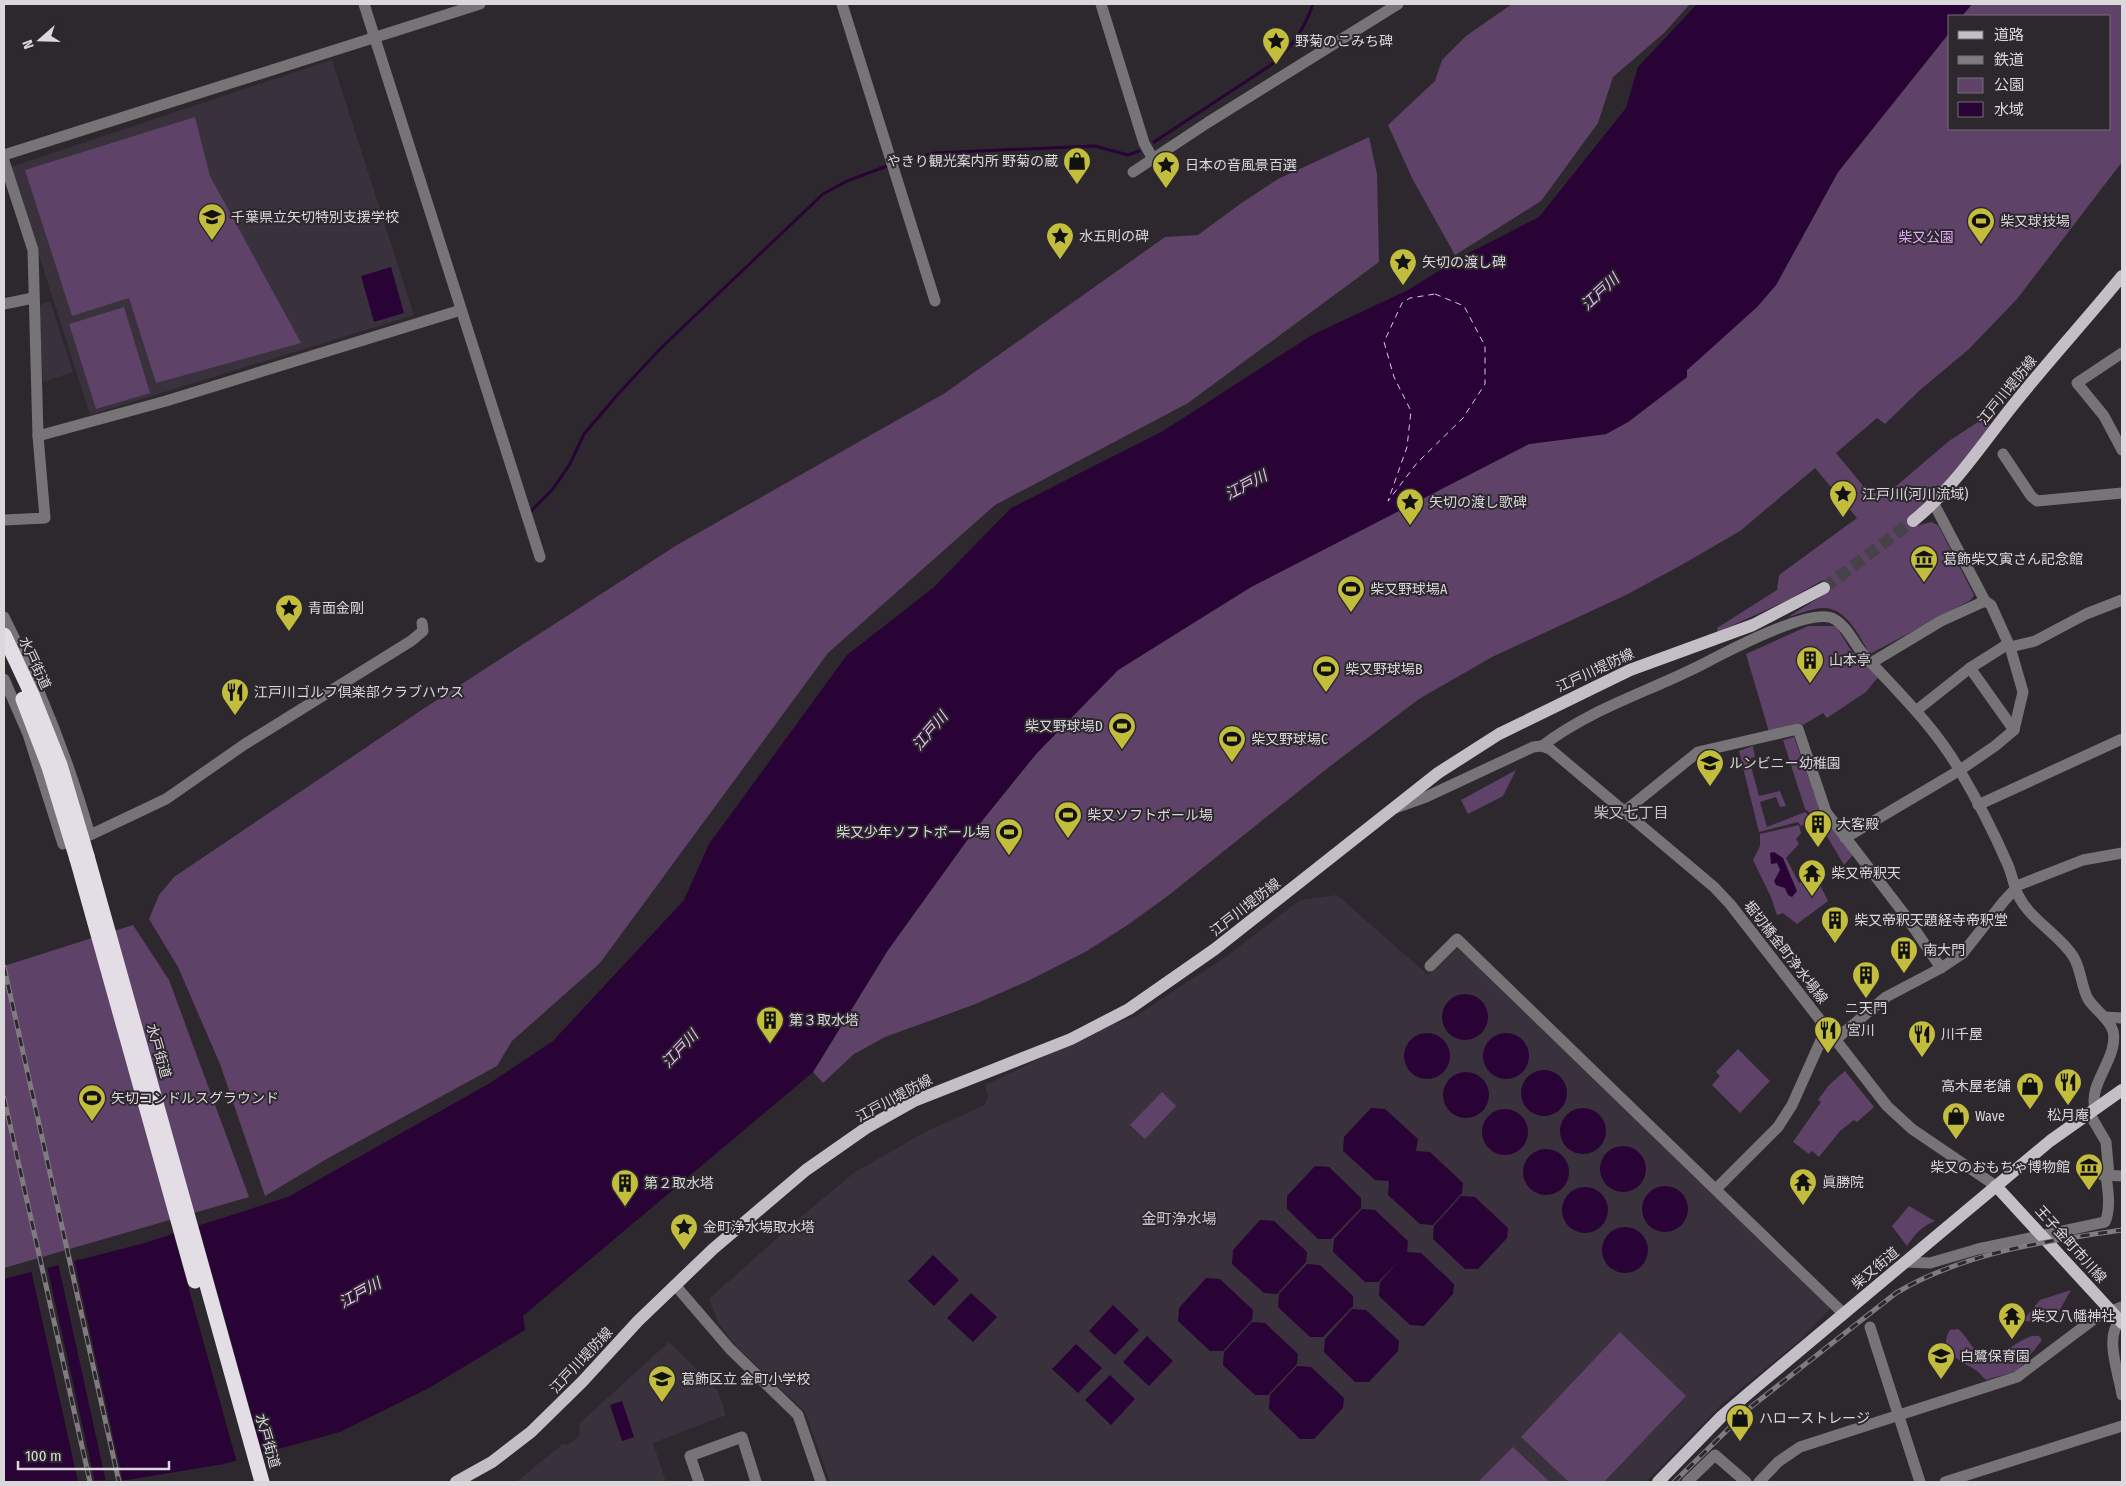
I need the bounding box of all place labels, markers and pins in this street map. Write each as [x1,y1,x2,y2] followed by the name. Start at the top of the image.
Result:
[1261,26,1291,65] place icon: 野菊のこみち碑
[1295,33,1393,50] place label: 野菊のこみち碑
[1062,146,1092,185] shop icon: やきり観光案内所 野菊の蔵
[1151,150,1181,189] place icon: 日本の音風景百選
[887,153,1058,170] place label: やきり観光案内所 野菊の蔵
[1185,157,1297,174] place label: 日本の音風景百選
[197,202,227,241] school or university icon: 千葉県立矢切特別支援学校
[1966,206,1996,245] sports icon: 柴又球技場
[231,209,399,226] place label: 千葉県立矢切特別支援学校
[2000,213,2070,230] place label: 柴又球技場
[1045,221,1075,260] place icon: 水五則の碑
[1079,228,1149,245] place label: 水五則の碑
[1388,247,1418,286] place icon: 矢切の渡し碑
[1422,254,1506,271] place label: 矢切の渡し碑
[1828,479,1858,518] place icon: 江戸川(河川流域)
[1862,486,1968,503] place label: 江戸川(河川流域)
[1395,487,1425,526] place icon: 矢切の渡し歌碑
[1429,494,1527,511] place label: 矢切の渡し歌碑
[1909,544,1939,583] museum icon: 葛飾柴又寅さん記念館
[1943,551,2083,568] place label: 葛飾柴又寅さん記念館
[1336,574,1366,613] sports icon: 柴又野球場A
[1370,581,1448,598] place label: 柴又野球場A
[274,593,304,632] place icon: 青面金剛
[308,600,364,617] place label: 青面金剛
[1795,645,1825,684] building icon: 山本亭
[1829,652,1871,669] place label: 山本亭
[1311,654,1341,693] sports icon: 柴又野球場B
[1345,661,1423,678] place label: 柴又野球場B
[220,677,250,716] restaurant icon: 江戸川ゴルフ倶楽部クラブハウス
[254,684,464,701] place label: 江戸川ゴルフ倶楽部クラブハウス
[1107,711,1137,750] sports icon: 柴又野球場D
[1025,718,1103,735] place label: 柴又野球場D
[1217,724,1247,763] sports icon: 柴又野球場C
[1251,731,1328,748] place label: 柴又野球場C
[1695,748,1725,787] school or university icon: ルンビニー幼稚園
[1729,755,1841,772] place label: ルンビニー幼稚園
[1053,800,1083,839] sports icon: 柴又ソフトボール場
[1087,807,1213,824] place label: 柴又ソフトボール場
[1803,809,1833,848] building icon: 大客殿
[1837,816,1879,833] place label: 大客殿
[994,817,1024,856] sports icon: 柴又少年ソフトボール場
[836,824,990,841] place label: 柴又少年ソフトボール場
[1797,858,1827,897] temple icon: 柴又帝釈天
[1831,865,1901,882] place label: 柴又帝釈天
[1820,905,1850,944] building icon: 柴又帝釈天題経寺帝釈堂
[1854,912,2008,929] place label: 柴又帝釈天題経寺帝釈堂
[1889,935,1919,974] building icon: 南大門
[1923,942,1965,959] place label: 南大門
[1851,960,1881,999] building icon: ニ天門
[1845,1000,1887,1017] place label: ニ天門
[755,1005,785,1044] building icon: 第３取水塔
[789,1012,859,1029] place label: 第３取水塔
[1813,1015,1843,1054] restaurant icon: 宮川
[1907,1019,1937,1058] restaurant icon: 川千屋
[1847,1022,1875,1039] place label: 宮川
[1941,1026,1983,1043] place label: 川千屋
[2053,1067,2083,1106] restaurant icon: 松月庵
[2015,1071,2045,1110] shop icon: 高木屋老舗
[1941,1078,2011,1095] place label: 高木屋老舗
[77,1083,107,1122] sports icon: 矢切コンドルスグラウンド
[111,1090,279,1107] place label: 矢切コンドルスグラウンド
[1941,1101,1971,1140] shop icon: Wave
[2047,1107,2089,1124] place label: 松月庵
[1975,1108,2005,1125] place label: Wave
[2074,1152,2104,1191] museum icon: 柴又のおもちゃ博物館
[1930,1159,2070,1176] place label: 柴又のおもちゃ博物館
[1788,1167,1818,1206] temple icon: 眞勝院
[610,1168,640,1207] building icon: 第２取水塔
[1822,1174,1864,1191] place label: 眞勝院
[644,1175,714,1192] place label: 第２取水塔
[669,1212,699,1251] place icon: 金町浄水場取水塔
[703,1219,815,1236] place label: 金町浄水場取水塔
[1997,1301,2027,1340] temple icon: 柴又八幡神社
[2031,1308,2115,1325] place label: 柴又八幡神社
[1926,1341,1956,1380] school or university icon: 白鷺保育園
[1960,1348,2030,1365] place label: 白鷺保育園
[647,1364,677,1403] school or university icon: 葛飾区立 金町小学校
[681,1371,810,1388] place label: 葛飾区立 金町小学校
[1725,1403,1755,1442] shop icon: ハローストレージ
[1759,1410,1870,1427] place label: ハローストレージ

